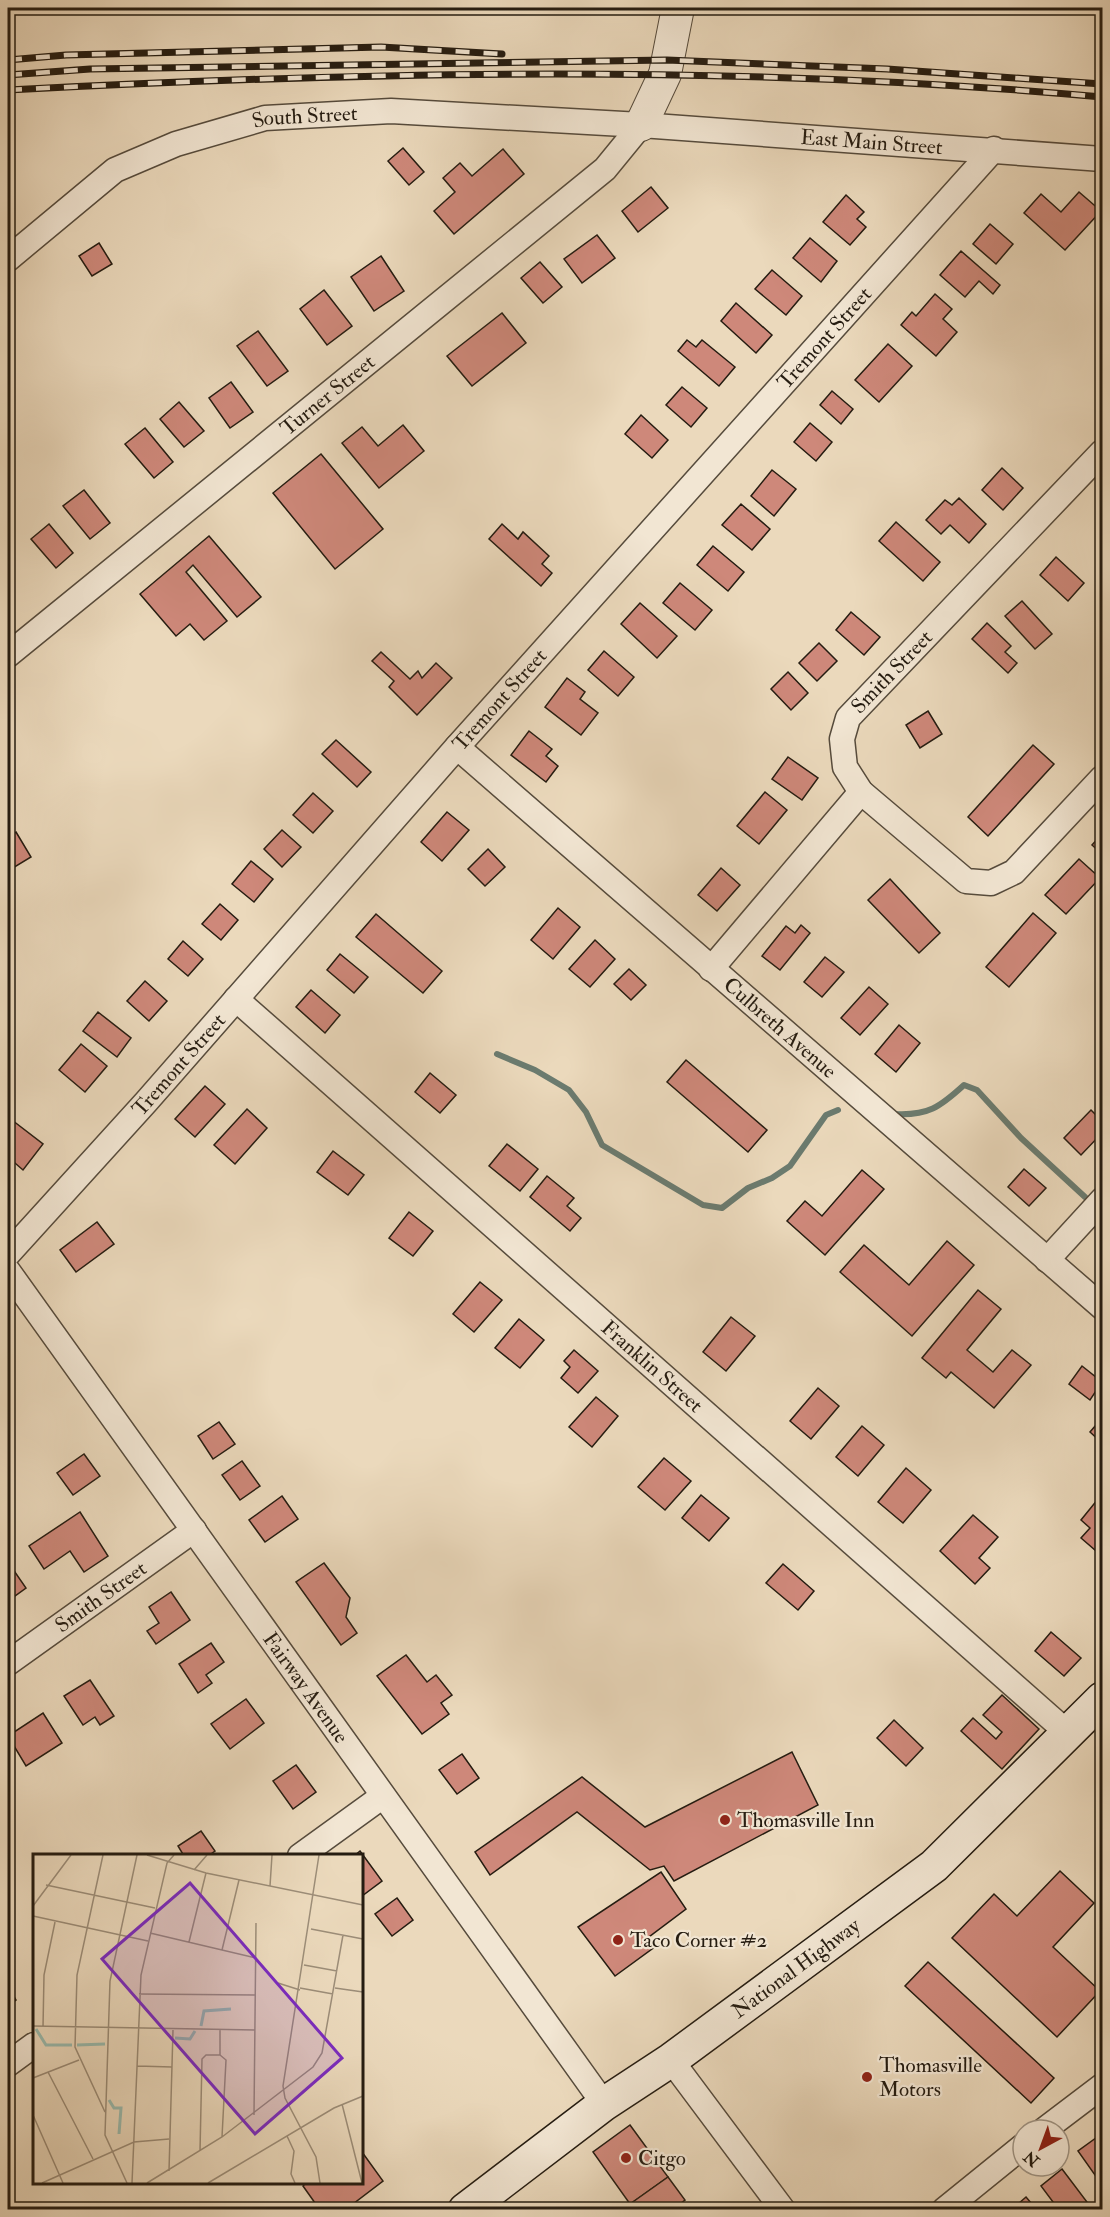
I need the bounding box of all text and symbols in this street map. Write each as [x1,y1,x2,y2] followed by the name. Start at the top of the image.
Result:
[249,99,358,135] street label: South Street
[800,123,944,161] street label: East Main Street
[771,281,878,395] street label: Tremont Street
[275,348,381,442] street label: Turner Street
[845,624,939,720] street label: Smith Street
[447,642,553,757] street label: Tremont Street
[718,971,843,1084] street label: Culbreth Avenue
[126,1007,231,1122] street label: Tremont Street
[596,1314,709,1418] street label: Franklin Street
[50,1555,152,1639] street label: Smith Street
[257,1626,355,1748] street label: Fairway Avenue
[737,1807,875,1834] place label: Thomasville Inn
[718,1813,732,1827] marker: Thomasville Inn
[33,1854,363,2184] inset map
[726,1911,866,2024] street label: National Highway
[630,1927,767,1954] place label: Taco Corner #2
[611,1933,625,1947] marker: Taco Corner #2
[879,2052,982,2103] place label: Thomasville Motors
[860,2070,874,2084] marker: Thomasville Motors
[1011,2118,1071,2178] north arrow
[638,2145,686,2172] place label: Citgo
[1019,2146,1045,2171] text: N
[619,2151,633,2165] marker: Citgo

